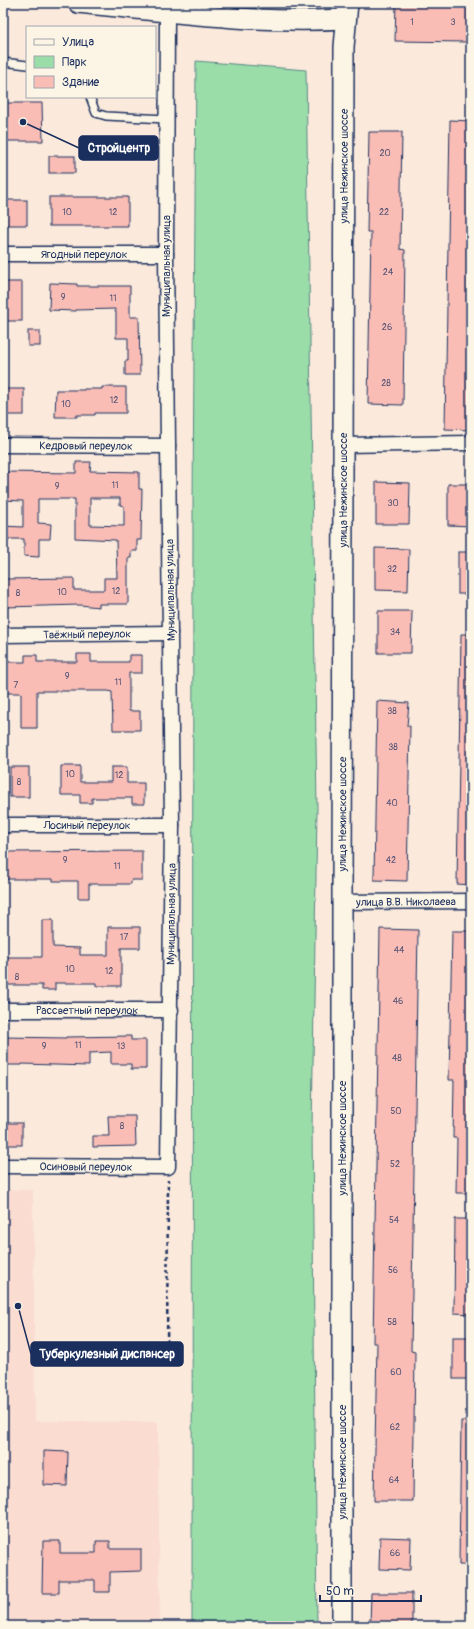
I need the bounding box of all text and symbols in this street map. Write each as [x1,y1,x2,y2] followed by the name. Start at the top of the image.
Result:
[410,17,414,28] house number: 1
[450,17,456,28] house number: 3
[26,26,156,98] legend
[62,35,94,50] text: Улица
[62,55,87,70] text: Парк
[62,75,99,90] text: Здание
[338,108,351,225] street label: улица Нежинское шоссе
[79,136,158,160] callout: Стройцентр
[88,141,151,156] text: Стройцентр
[379,148,391,159] house number: 20
[62,207,72,218] house number: 10
[109,207,117,218] house number: 12
[379,207,389,218] house number: 22
[160,215,173,317] street label: Муниципальная улица
[41,248,128,261] street label: Ягодный переулок
[383,267,394,278] house number: 24
[61,292,66,303] house number: 9
[109,293,117,304] house number: 11
[382,322,392,333] house number: 26
[381,378,391,389] house number: 28
[110,395,118,406] house number: 12
[61,399,71,410] house number: 10
[337,432,350,549] street label: улица Нежинское шоссе
[39,439,133,453] street label: Кедровый переулок
[111,480,119,491] house number: 11
[55,481,60,492] house number: 9
[387,498,399,509] house number: 30
[163,539,178,641] street label: Муниципальная улица
[387,564,397,575] house number: 32
[112,586,120,597] house number: 12
[57,587,67,598] house number: 10
[16,588,21,599] house number: 8
[43,627,132,642] street label: Таёжный переулок
[390,627,401,638] house number: 34
[65,671,70,682] house number: 9
[114,677,122,688] house number: 11
[14,680,19,691] house number: 7
[387,706,397,717] house number: 38
[388,742,398,753] house number: 38
[336,756,349,873] street label: улица Нежинское шоссе
[65,769,75,780] house number: 10
[115,770,123,781] house number: 12
[17,777,22,788] house number: 8
[386,798,398,809] house number: 40
[42,819,131,832] street label: Лосиный переулок
[63,855,68,866] house number: 9
[386,855,396,866] house number: 42
[113,861,121,872] house number: 11
[164,863,179,965] street label: Муниципальная улица
[355,895,456,909] street label: улица В.В. Николаева
[120,932,128,943] house number: 17
[394,945,405,956] house number: 44
[65,964,75,975] house number: 10
[105,966,113,977] house number: 12
[15,972,20,983] house number: 8
[393,996,403,1007] house number: 46
[36,1004,138,1017] street label: Рассветный переулок
[74,1040,82,1051] house number: 11
[42,1041,47,1052] house number: 9
[117,1041,125,1052] house number: 13
[392,1053,402,1064] house number: 48
[336,1080,349,1196] street label: улица Нежинское шоссе
[390,1106,402,1117] house number: 50
[120,1121,125,1132] house number: 8
[390,1159,400,1170] house number: 52
[40,1160,133,1174] street label: Осиновый переулок
[389,1215,400,1226] house number: 54
[388,1265,398,1276] house number: 56
[387,1317,397,1328] house number: 58
[31,1342,183,1366] callout: Туберкулезный диспансер
[38,1347,175,1362] text: Туберкулезный диспансер
[390,1367,402,1378] house number: 60
[336,1404,349,1520] street label: улица Нежинское шоссе
[390,1422,400,1433] house number: 62
[389,1475,400,1486] house number: 64
[390,1548,400,1559] house number: 66
[320,1577,421,1603] scale bar
[326,1584,354,1599] text: 50 m

